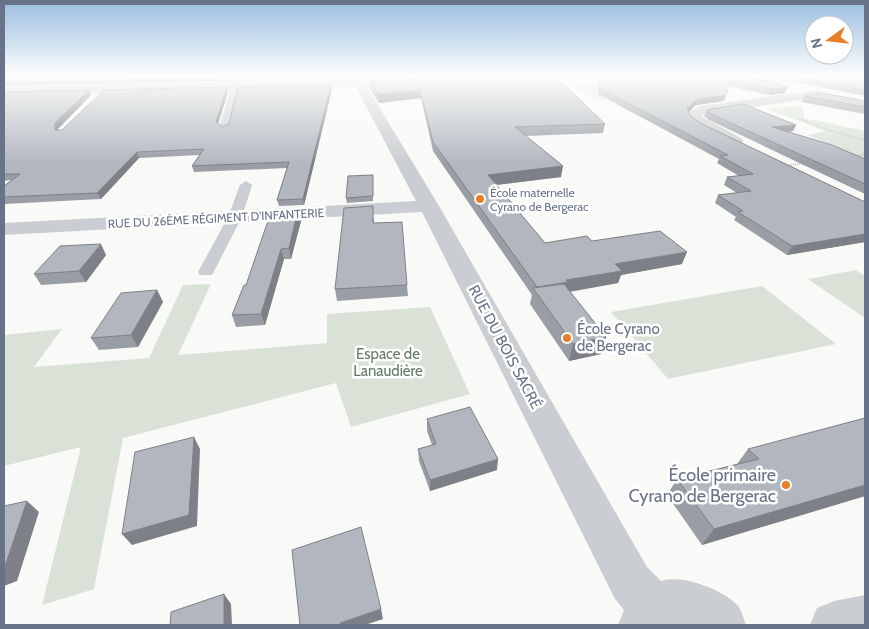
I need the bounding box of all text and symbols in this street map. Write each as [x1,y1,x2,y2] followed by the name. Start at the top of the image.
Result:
[804,15,854,65] north arrow
[806,36,826,50] text: N
[490,185,589,214] place label: École maternelle Cyrano de Bergerac
[474,193,486,205] marker: École maternelle Cyrano de Bergerac
[107,205,325,231] street label: RUE DU 26ÈME RÉGIMENT D'INFANTERIE
[465,282,546,412] street label: RUE DU BOIS SACRÉ
[577,319,660,355] place label: École Cyrano de Bergerac
[561,332,573,344] marker: École Cyrano de Bergerac
[353,345,423,380] park label: Espace de Lanaudière
[628,464,776,507] place label: École primaire Cyrano de Bergerac
[780,479,792,491] marker: École primaire Cyrano de Bergerac

